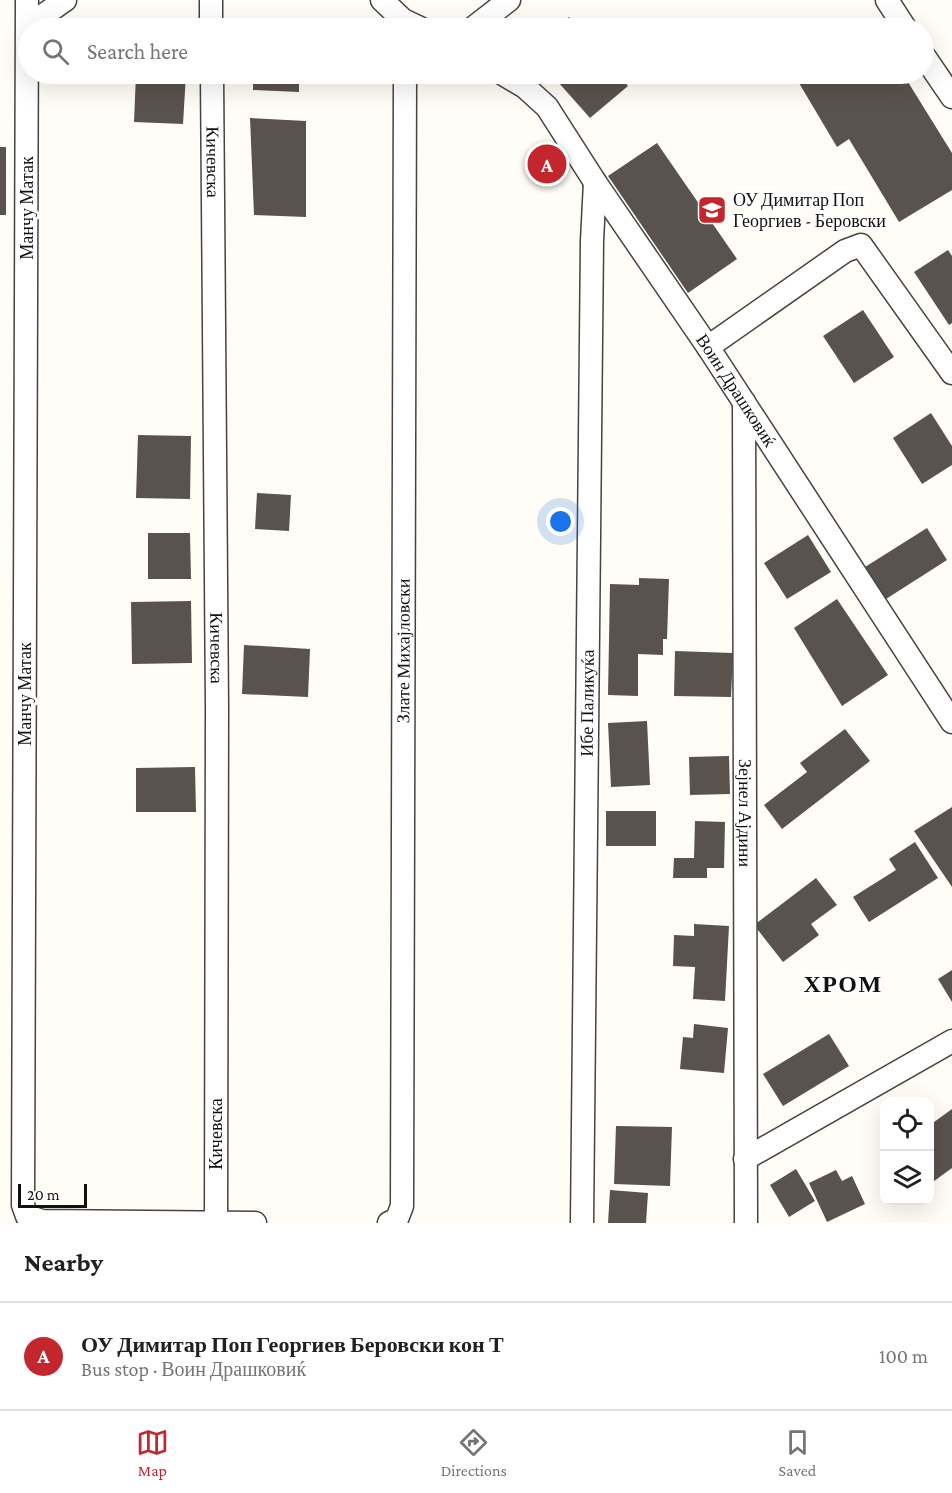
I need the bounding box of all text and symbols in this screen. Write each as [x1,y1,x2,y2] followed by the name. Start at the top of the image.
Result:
[18,18,934,84] search box
[39,35,72,68] icon: search
[87,39,188,64] text: Search here
[202,126,223,198] street label: Кичевска
[528,142,566,186] pin: A
[17,156,37,260] street label: Манчу Матак
[733,190,886,231] place label: ОУ Димитар Поп Георгиев - Беровски
[696,194,728,226] school or university icon: ОУ Димитар Поп Георгиев - Беровски
[692,330,780,451] street label: Воин Драшковиќ
[546,507,575,536] your location
[393,578,414,723] street label: Злате Михајловски
[206,612,227,684] street label: Кичевска
[15,642,35,746] street label: Манчу Матак
[577,649,598,757] street label: Ибе Паликуќа
[735,759,755,867] street label: Зејнел Ајдини
[803,970,883,997] district label: ХРОМ
[880,1097,934,1205] map controls
[880,1097,934,1151] button: locate
[206,1098,226,1170] street label: Кичевска
[880,1151,934,1205] button: layers
[18,1181,87,1208] scale bar
[27,1186,60,1203] text: 20 m
[24,1248,103,1277] text: Nearby
[81,1332,504,1357] text: ОУ Димитар Поп Георгиев Беровски кон Т
[38,1345,49,1367] text: A
[879,1345,928,1367] text: 100 m
[81,1358,306,1380] text: Bus stop · Воин Драшковиќ
[136,1426,169,1479] tab: Map
[441,1426,507,1479] tab: Directions
[779,1426,816,1479] tab: Saved

